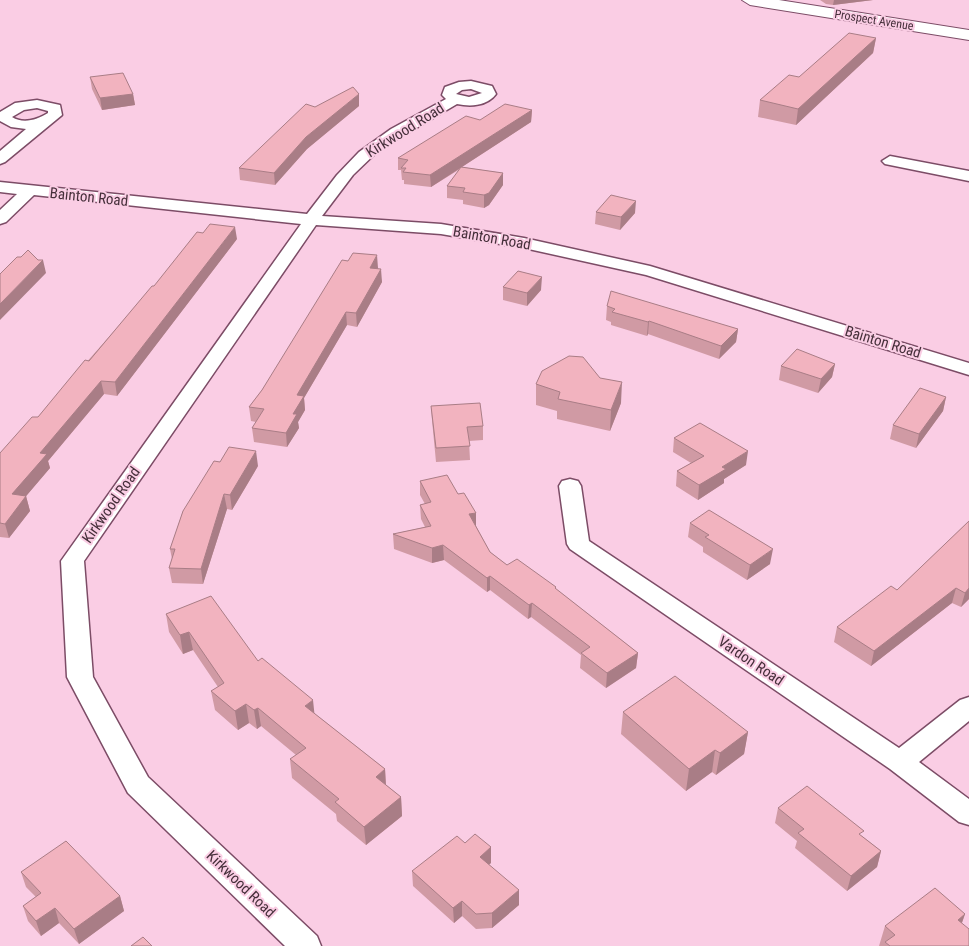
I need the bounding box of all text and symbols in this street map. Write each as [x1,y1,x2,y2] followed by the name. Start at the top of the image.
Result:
[834,7,915,33] street label: Prospect Avenue
[363,99,447,161] street label: Kirkwood Road
[49,184,129,210] street label: Bainton Road
[452,222,532,254] street label: Bainton Road
[843,322,923,362] street label: Bainton Road
[78,463,144,547] street label: Kirkwood Road
[715,632,787,690] street label: Vardon Road
[203,847,279,921] street label: Kirkwood Road

